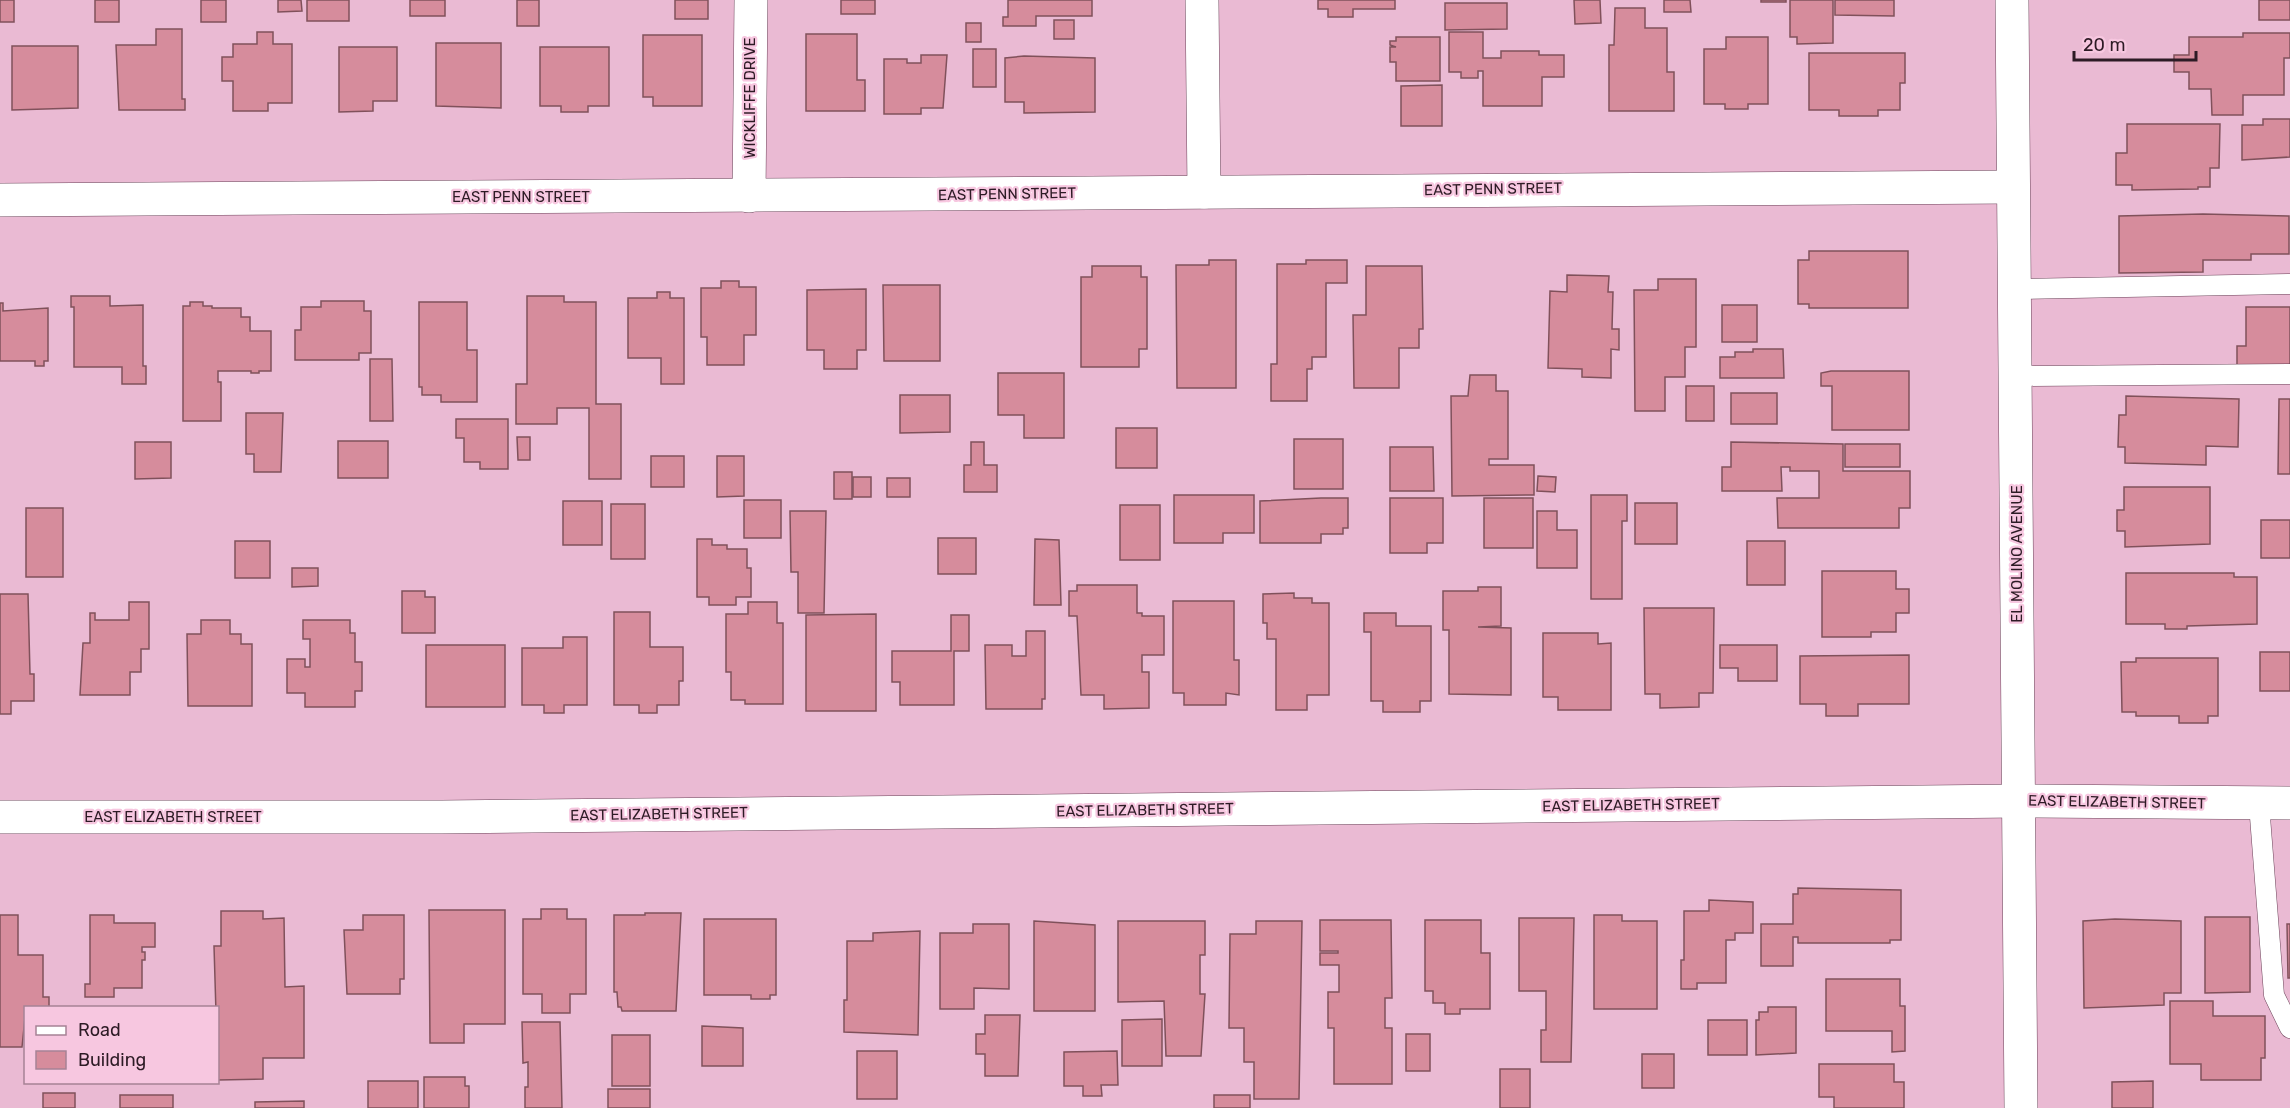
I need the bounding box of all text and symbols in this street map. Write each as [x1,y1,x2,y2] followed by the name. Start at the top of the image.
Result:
[2074,24,2196,62] scale bar
[2083,34,2125,56] text: 20 m
[741,37,759,159] street label: WICKLIFFE DRIVE
[1424,179,1562,199] street label: EAST PENN STREET
[938,184,1076,204] street label: EAST PENN STREET
[452,188,590,206] street label: EAST PENN STREET
[2008,485,2026,623] street label: EL MOLINO AVENUE
[2028,791,2206,813] street label: EAST ELIZABETH STREET
[1542,794,1720,816] street label: EAST ELIZABETH STREET
[1056,799,1234,821] street label: EAST ELIZABETH STREET
[570,803,748,825] street label: EAST ELIZABETH STREET
[84,808,262,826] street label: EAST ELIZABETH STREET
[24,1006,219,1084] legend
[78,1019,121,1041] text: Road
[78,1049,146,1071] text: Building

